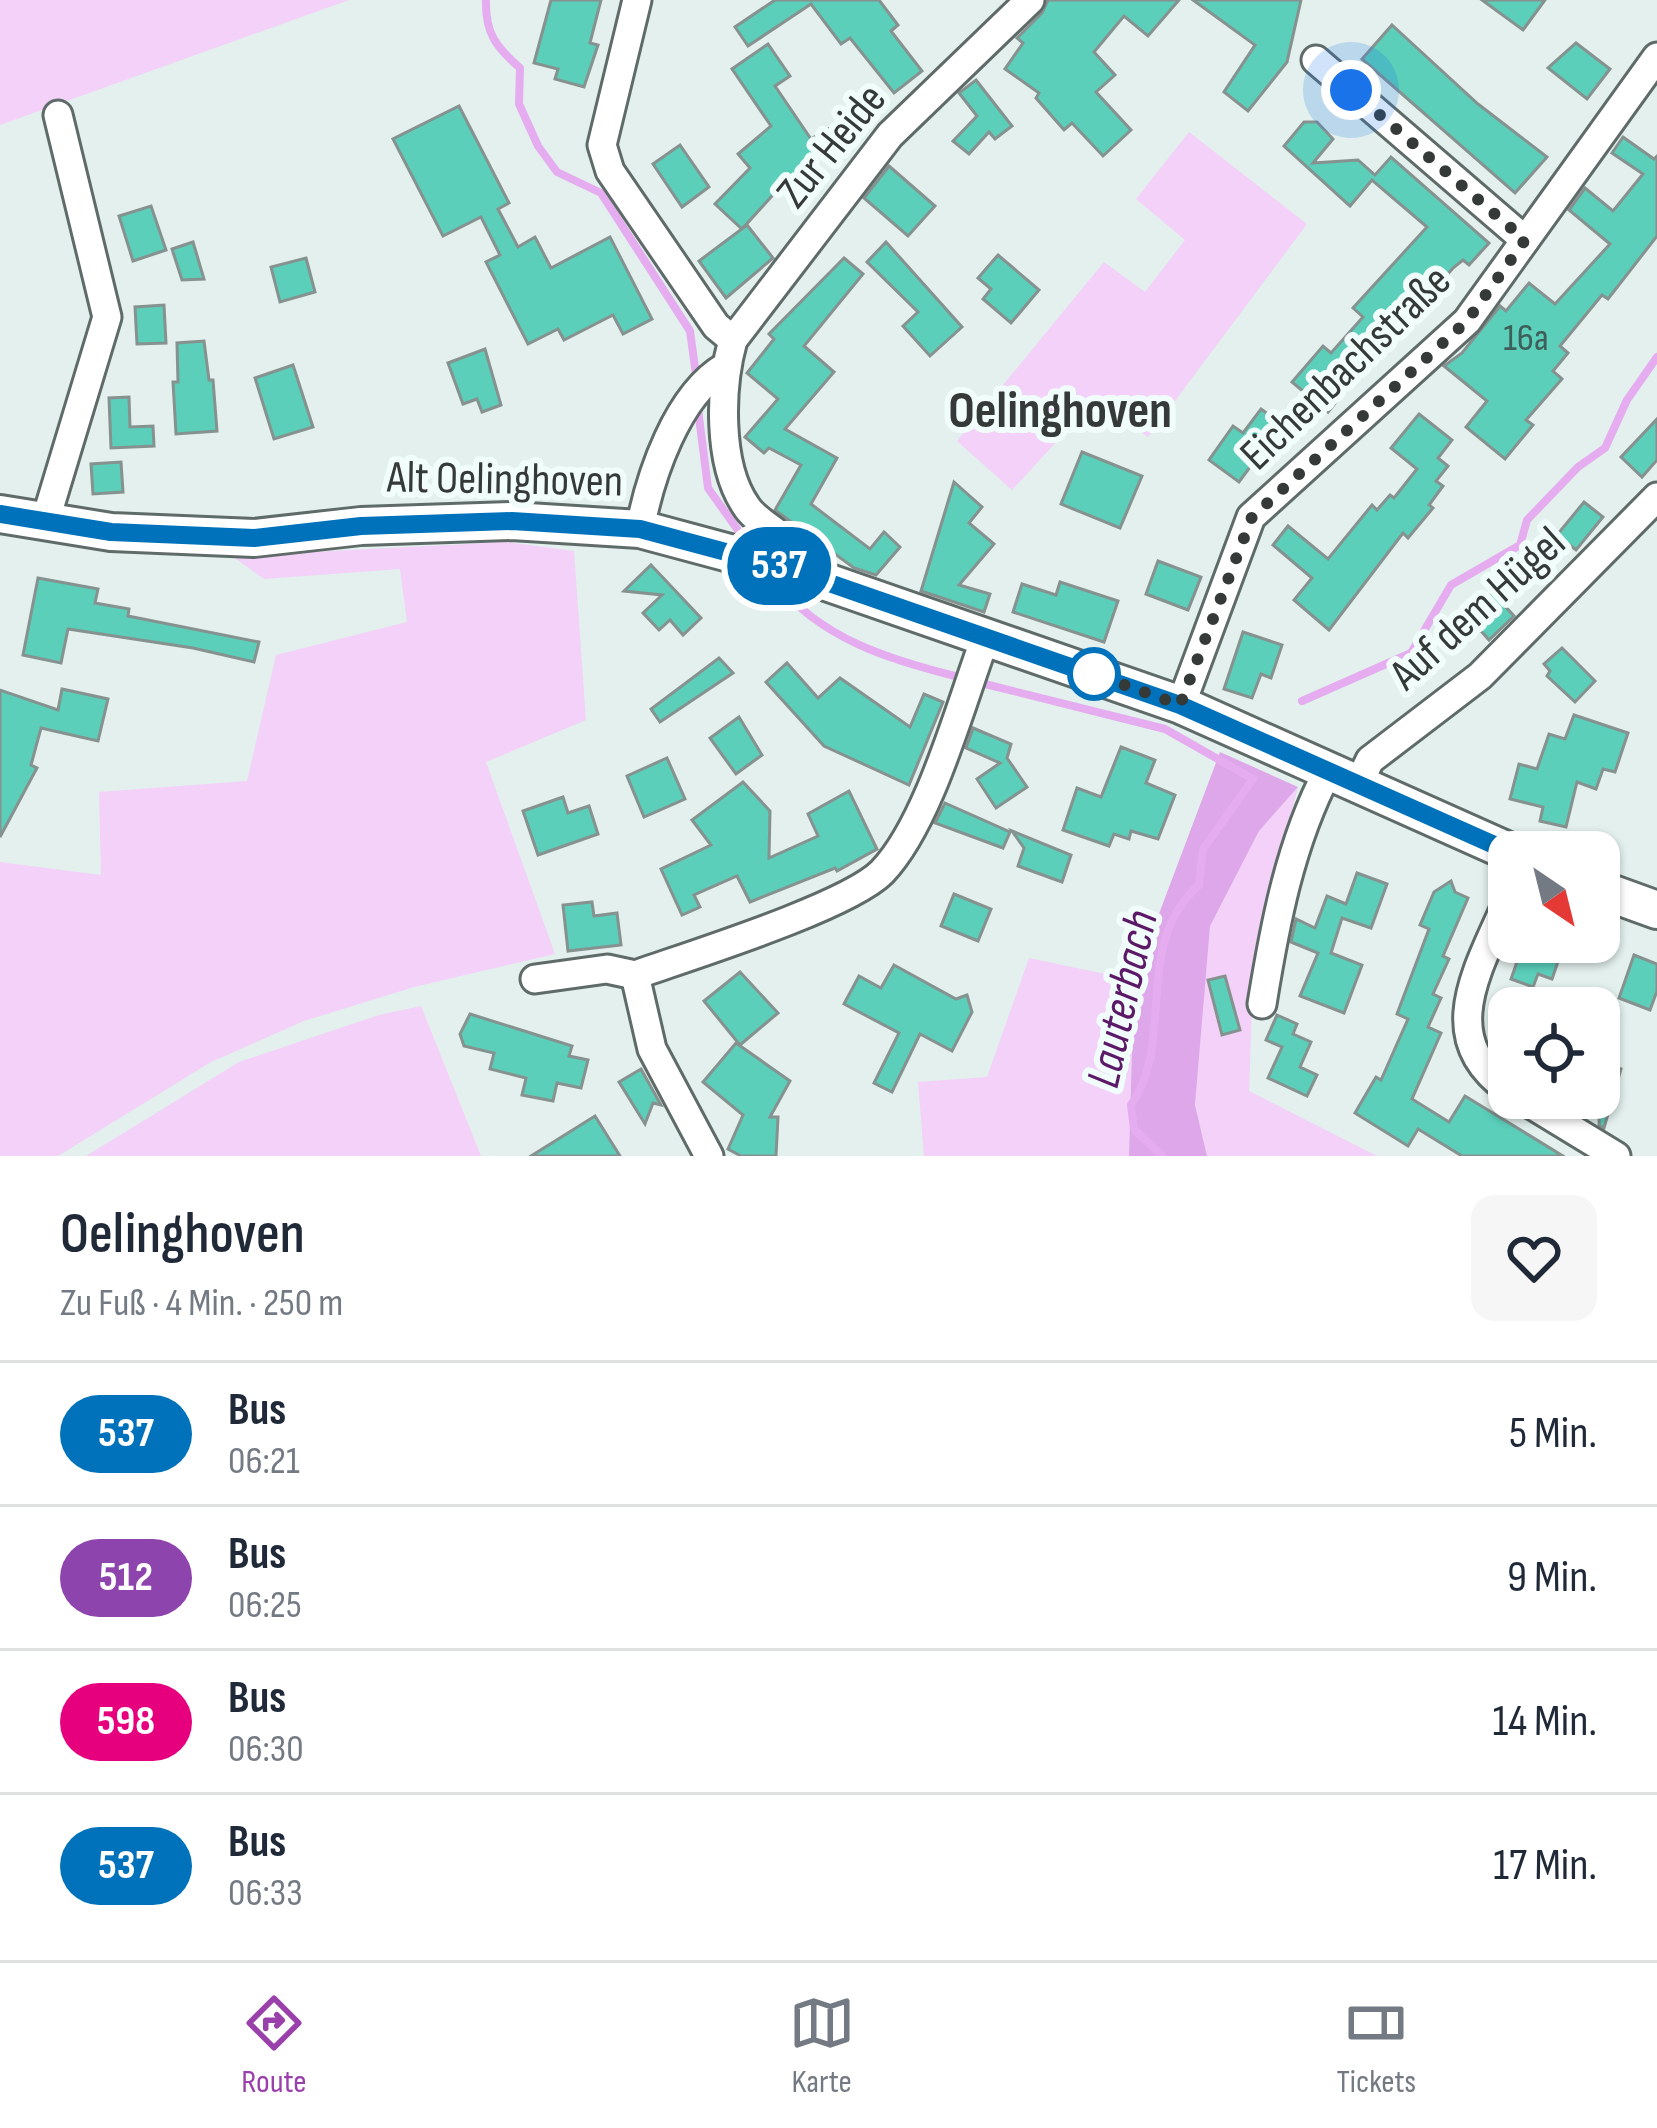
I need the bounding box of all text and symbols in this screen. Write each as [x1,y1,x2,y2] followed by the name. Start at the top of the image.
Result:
[1321,60,1381,120] your location
[766,73,898,219] street label: Zur Heide
[1229,254,1463,482] street label: Eichenbachstraße
[1503,315,1549,362] house number: 16a
[948,381,1172,442] district label: Oelinghoven
[385,450,624,510] street label: Alt Oelinghoven
[1378,516,1577,703] street label: Auf dem Hügel
[710,527,848,605] line badge: 537
[751,540,807,591] text: 537
[1069,649,1119,699] unlabelled marker
[1488,831,1620,963] north arrow
[1488,831,1620,1119] map controls
[1075,905,1171,1093] water label: Lauterbach
[1488,987,1620,1119] button: locate
[1471,1195,1597,1321] button: heart
[60,1201,305,1269] text: Oelinghoven
[60,1280,343,1327] text: Zu Fuß · 4 Min. · 250 m
[228,1383,286,1438] text: Bus
[1509,1406,1597,1461] text: 5 Min.
[98,1408,154,1459] text: 537
[228,1438,300,1485] text: 06:21
[228,1527,286,1582] text: Bus
[1507,1550,1597,1605] text: 9 Min.
[99,1552,153,1603] text: 512
[228,1582,302,1629] text: 06:25
[228,1671,286,1726] text: Bus
[1492,1694,1597,1749] text: 14 Min.
[97,1696,155,1747] text: 598
[228,1726,304,1773] text: 06:30
[228,1815,286,1870] text: Bus
[1493,1838,1597,1893] text: 17 Min.
[98,1840,154,1891] text: 537
[228,1870,303,1917] text: 06:33
[241,1990,307,2102] tab: Route
[789,1990,855,2102] tab: Karte
[1336,1990,1416,2102] tab: Tickets

